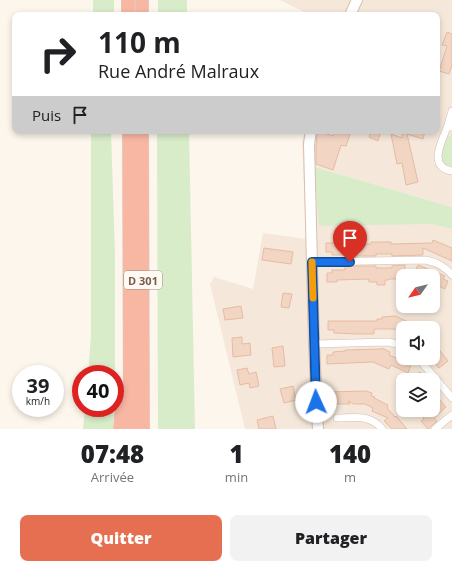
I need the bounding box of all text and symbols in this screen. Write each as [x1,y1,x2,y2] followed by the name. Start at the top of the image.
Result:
[98,23,181,61] text: 110 m
[32,28,84,80] icon: right
[98,59,259,83] text: Rue André Malraux
[69,104,91,126] icon: arrive
[32,105,61,125] text: Puis
[333,221,367,262] pin
[339,227,361,249] icon: arrive
[396,269,440,313] north arrow
[396,269,440,417] map controls
[124,271,162,289] road number: D 301
[396,321,440,365] button: sound
[72,365,124,417] speed limit sign: 40
[27,372,49,399] text: 39
[396,373,440,417] button: layers
[295,381,337,423] position arrow
[26,394,50,408] text: km/h
[81,437,144,470] text: 07:48
[229,437,244,470] text: 1
[329,437,371,470] text: 140
[91,468,134,486] text: Arrivée
[225,468,248,486] text: min
[344,468,356,486] text: m
[20,515,222,561] button: Quitter
[230,515,432,561] button: Partager

